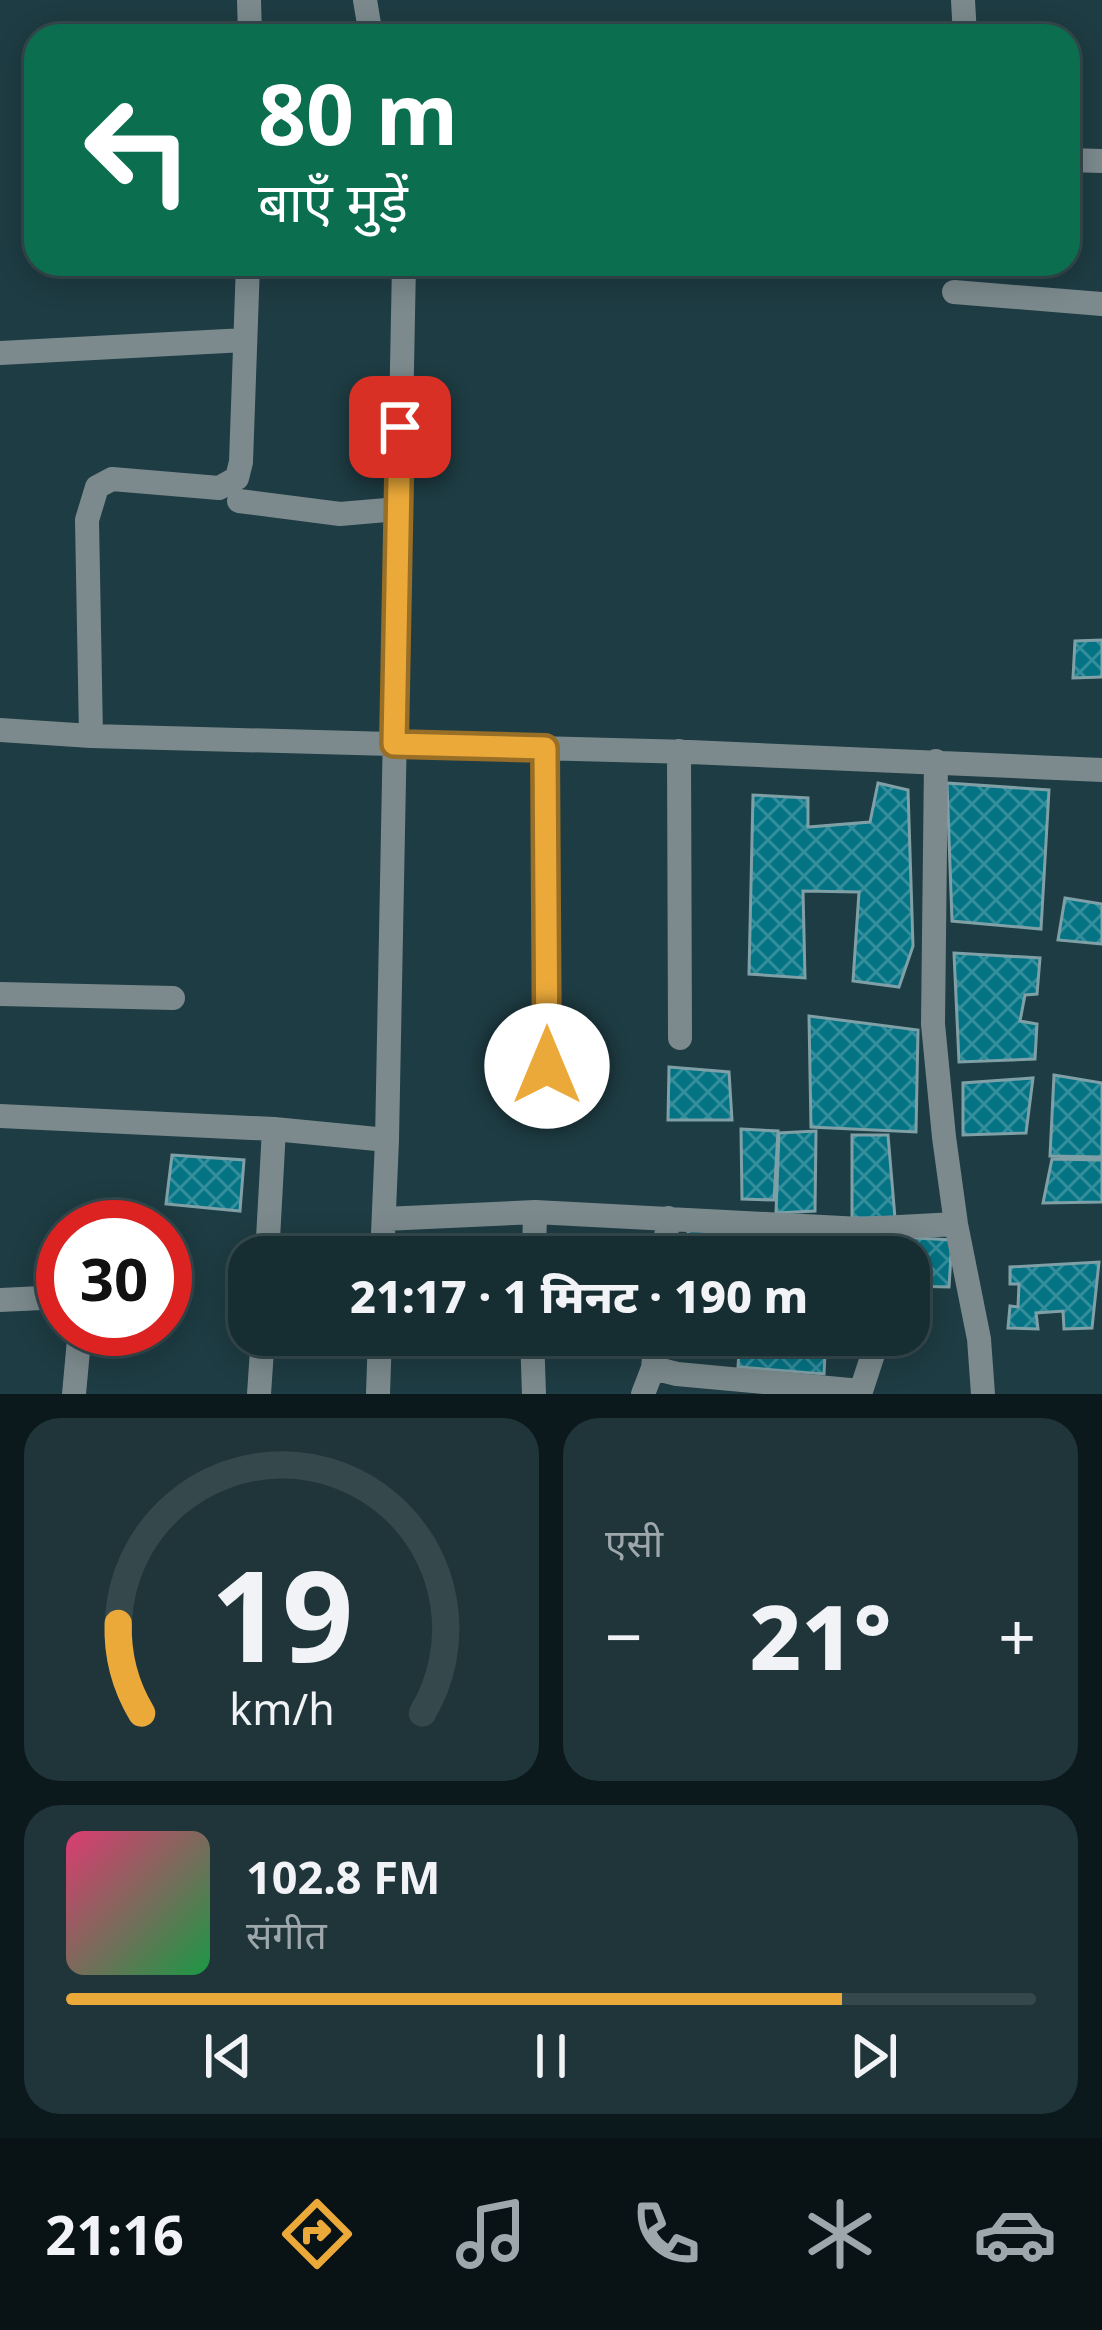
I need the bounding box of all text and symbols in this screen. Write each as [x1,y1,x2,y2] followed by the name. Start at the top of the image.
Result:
[258,55,458,170] text: 80 m
[60,72,216,228] icon: left
[258,164,408,238] text: बाएँ मुड़ें
[349,376,451,478] pin
[367,394,433,460] icon: arrive
[484,1003,610,1129] position arrow
[36,1200,192,1356] speed limit sign: 30
[350,1265,808,1326] text: 21:17 · 1 मिनट · 190 m
[605,1515,663,1568] text: एसी
[210,1529,353,1699] text: 19
[749,1574,892,1696] text: 21°
[605,1590,643,1680] text: −
[998,1590,1036,1680] text: +
[229,1678,334,1737] text: km/h
[246,1846,440,1907] text: 102.8 FM
[246,1907,327,1960] text: संगीत
[195,2023,261,2089] icon: previous
[518,2023,584,2089] icon: pause
[841,2023,907,2089] icon: next
[275,2192,359,2276] icon: directions
[449,2192,533,2276] icon: music
[624,2192,708,2276] icon: phone
[798,2192,882,2276] icon: climate
[973,2192,1057,2276] icon: car
[45,2197,184,2271] text: 21:16

